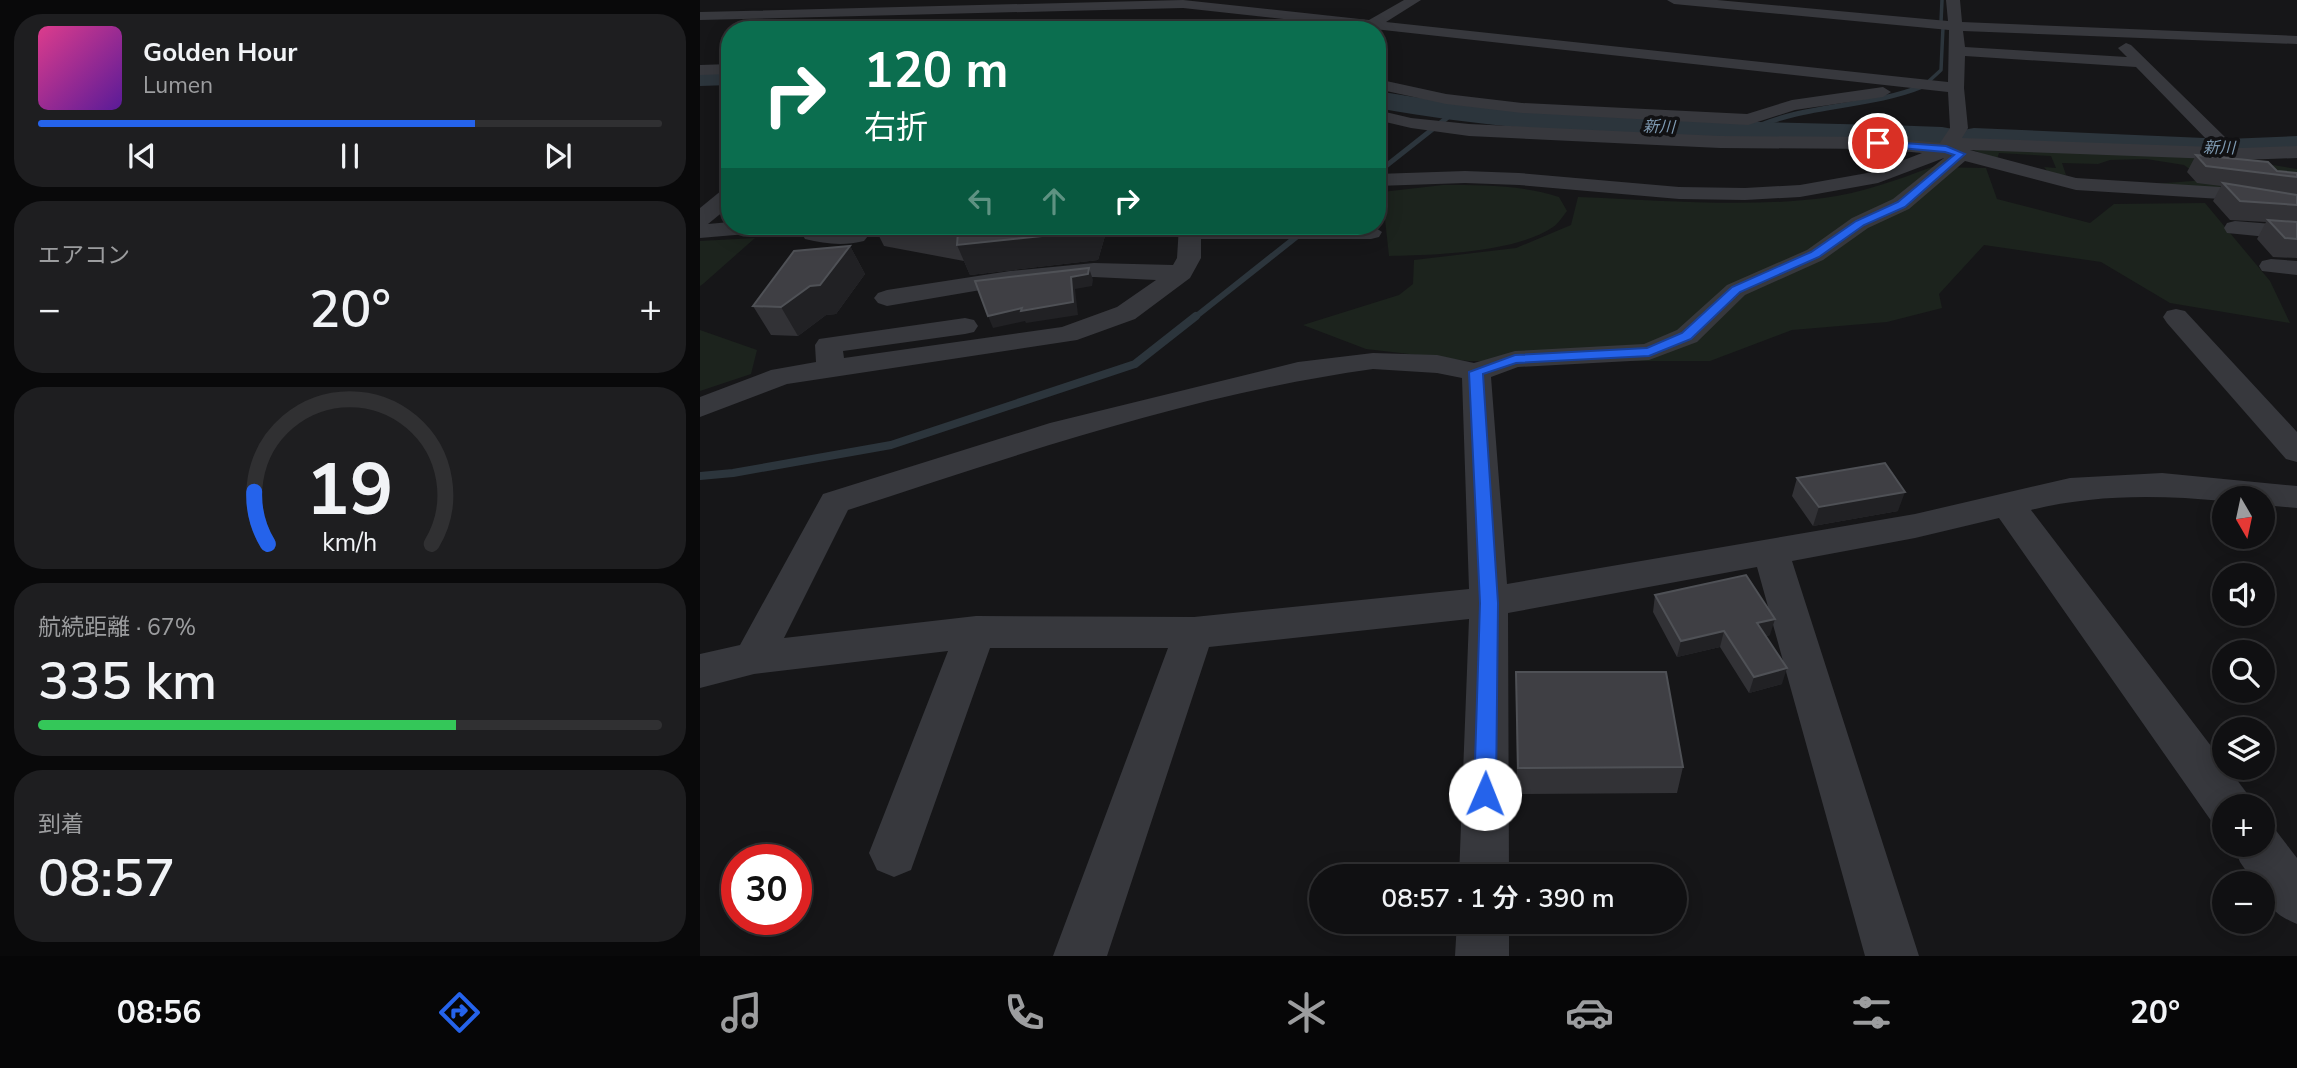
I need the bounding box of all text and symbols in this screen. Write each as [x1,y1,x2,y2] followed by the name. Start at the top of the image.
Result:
[143,35,298,70] text: Golden Hour
[864,37,1008,104] text: 120 m
[749,49,840,140] icon: right
[143,70,213,101] text: Lumen
[864,106,928,149] text: 右折
[1848,113,1908,173] pin
[1643,115,1677,139] water label: 新川
[1859,124,1897,162] icon: arrive
[123,137,161,175] icon: previous
[331,137,369,175] icon: pause
[539,137,577,175] icon: next
[2203,137,2237,159] water label: 新川
[962,182,1000,220] icon: left
[1035,182,1073,220] icon: ahead
[1108,182,1146,220] icon: right
[38,240,130,271] text: エアコン
[309,274,391,345] text: 20°
[38,284,61,335] text: −
[639,284,662,335] text: +
[306,440,394,540] text: 19
[2212,486,2275,550] north arrow
[2212,486,2275,934] map controls
[322,526,378,560] text: km/h
[2212,563,2275,626] button: sound
[38,612,196,643] text: 航続距離 · 67%
[2212,640,2275,703] button: search
[38,646,217,717] text: 335 km
[2212,717,2275,780] button: layers
[1448,757,1522,831] position arrow
[2212,794,2275,857] button: +
[38,809,84,840] text: 到着
[38,843,175,914] text: 08:57
[721,844,812,935] speed limit sign: 30
[2212,871,2275,934] button: −
[1382,881,1614,916] text: 08:57 · 1 分 · 390 m
[435,988,484,1037] icon: directions
[717,988,766,1037] icon: music
[1000,988,1049,1037] icon: phone
[1282,988,1331,1037] icon: climate
[1565,988,1614,1037] icon: car
[1847,988,1896,1037] icon: filters
[117,991,201,1034] text: 08:56
[2130,991,2180,1034] text: 20°

